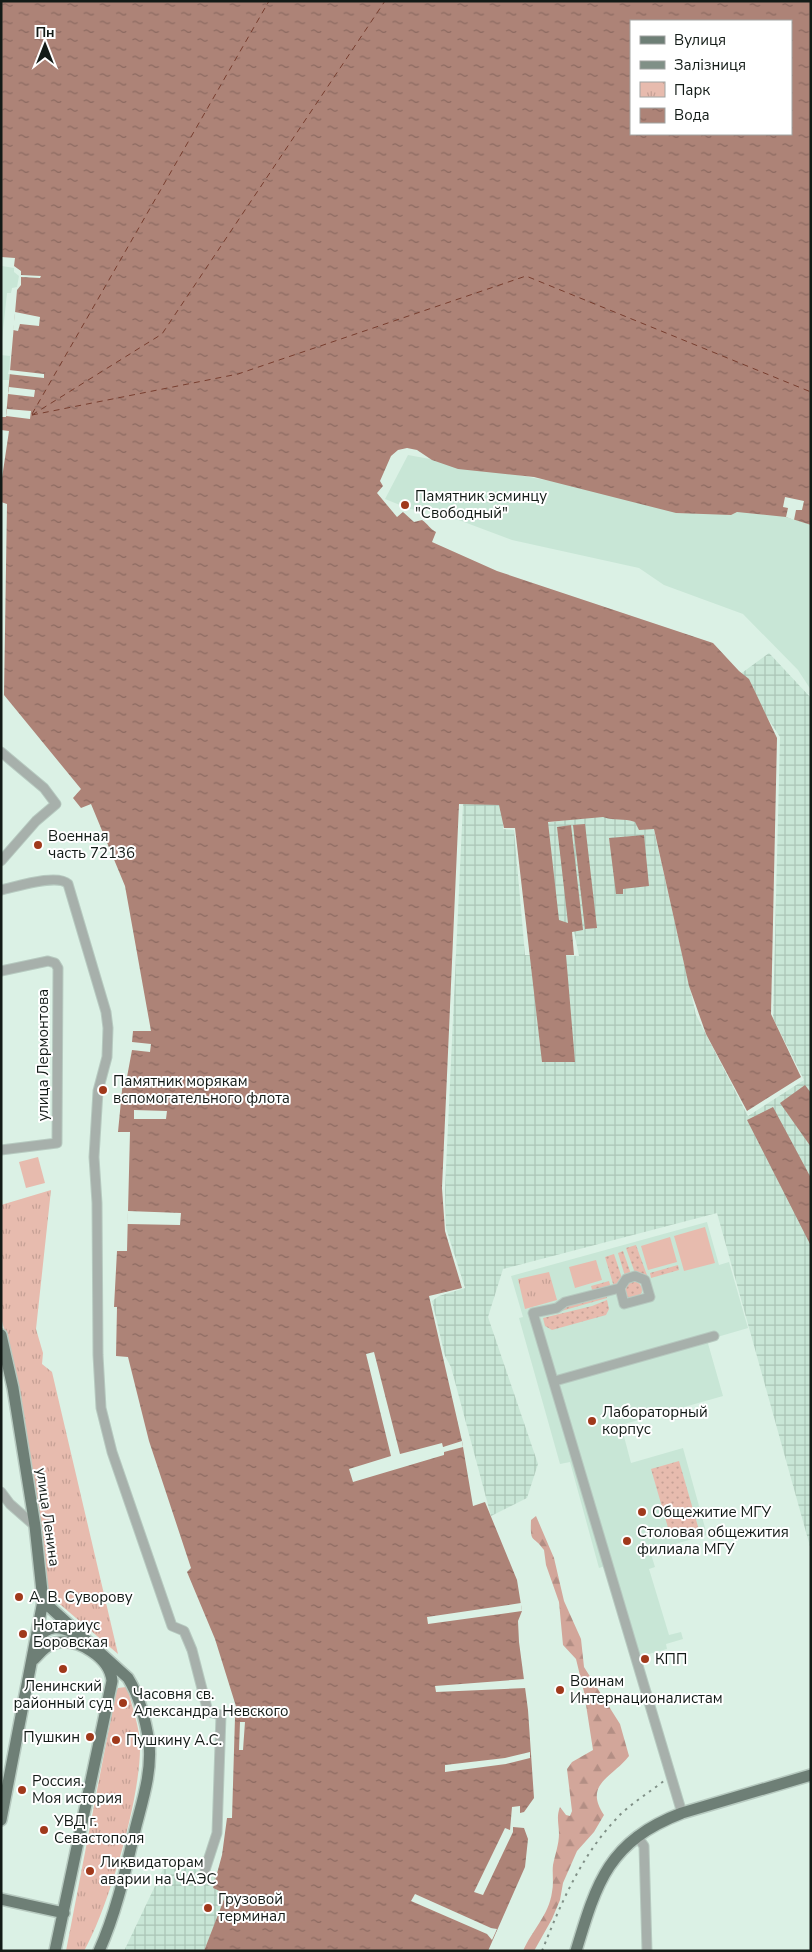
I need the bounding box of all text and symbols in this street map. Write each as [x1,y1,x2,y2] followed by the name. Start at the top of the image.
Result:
[20,20,70,70] north arrow
[630,20,792,135] legend
[35,23,55,42] text: Пн
[674,30,726,50] text: Вулиця
[674,55,746,75] text: Залізниця
[674,80,710,100] text: Парк
[674,105,710,125] text: Вода
[415,486,547,523] place label: Памятник эсминцу "Свободный"
[399,499,411,511] marker: Памятник эсминцу "Свободный"
[48,826,135,863] place label: Военная часть 72136
[32,839,44,851] marker: Военная часть 72136
[33,989,53,1121] street label: улица Лермонтова
[113,1071,290,1108] place label: Памятник морякам вспомогательного флота
[97,1084,109,1096] marker: Памятник морякам вспомогательного флота
[602,1402,708,1439] place label: Лабораторный корпус
[586,1415,598,1427] marker: Лабораторный корпус
[31,1466,65,1568] street label: улица Ленина
[652,1502,771,1522] place label: Общежитие МГУ
[636,1506,648,1518] marker: Общежитие МГУ
[637,1522,789,1559] place label: Столовая общежития филиала МГУ
[621,1535,633,1547] marker: Столовая общежития филиала МГУ
[29,1587,133,1607] place label: А. В. Суворову
[13,1591,25,1603] marker: А. В. Суворову
[33,1615,108,1652] place label: Нотариус Боровская
[17,1628,29,1640] marker: Нотариус Боровская
[655,1649,687,1669] place label: КПП
[639,1653,651,1665] marker: КПП
[57,1663,69,1675] marker: Ленинский районный суд
[570,1671,723,1708] place label: Воинам Интернационалистам
[13,1676,113,1713] place label: Ленинский районный суд
[133,1684,289,1721] place label: Часовня св. Александра Невского
[554,1684,566,1696] marker: Воинам Интернационалистам
[117,1697,129,1709] marker: Часовня св. Александра Невского
[23,1727,80,1747] place label: Пушкин
[126,1730,222,1750] place label: Пушкину А.С.
[84,1731,96,1743] marker: Пушкин
[110,1734,122,1746] marker: Пушкину А.С.
[32,1771,122,1808] place label: Россия. Моя история
[16,1784,28,1796] marker: Россия. Моя история
[53,1811,144,1848] place label: УВД г. Севастополя
[38,1824,50,1836] marker: УВД г. Севастополя
[100,1852,217,1889] place label: Ликвидаторам аварии на ЧАЭС
[84,1865,96,1877] marker: Ликвидаторам аварии на ЧАЭС
[218,1889,286,1926] place label: Грузовой терминал
[202,1902,214,1914] marker: Грузовой терминал

